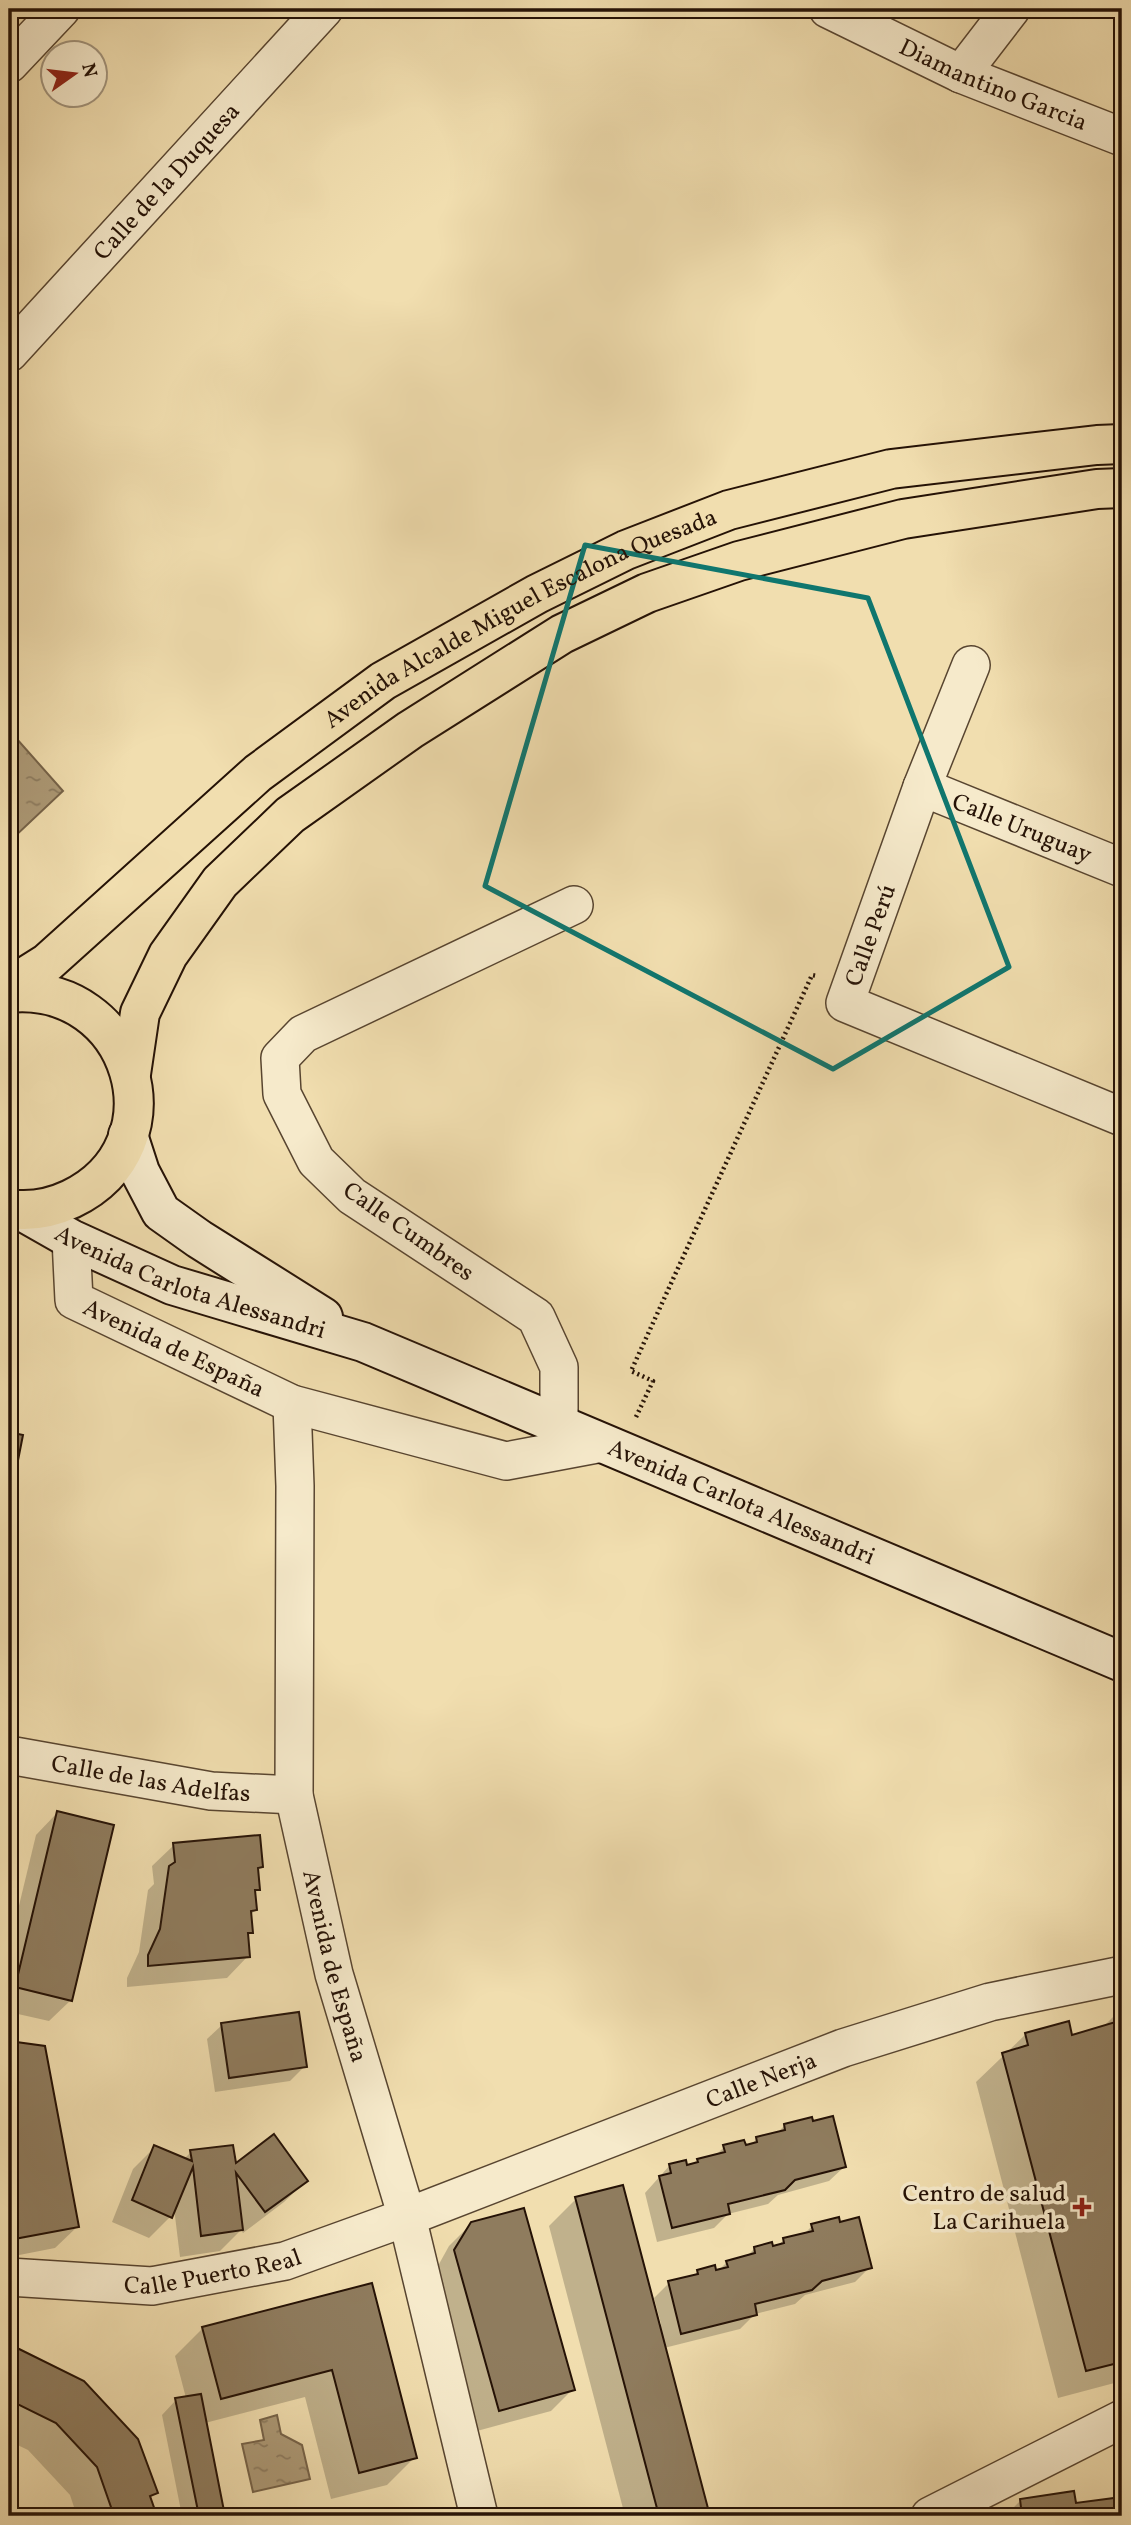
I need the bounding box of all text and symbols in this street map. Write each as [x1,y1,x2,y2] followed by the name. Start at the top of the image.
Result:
[893,31,1092,141] street label: Diamantino Garcia
[38,38,108,108] north arrow
[74,61,103,80] text: N
[87,96,249,269] street label: Calle de la Duquesa
[318,501,722,738] street label: Avenida Alcalde Miguel Escalona Quesada
[946,786,1096,873] street label: Calle Uruguay
[838,880,906,992] street label: Calle Perú
[335,1175,480,1291] street label: Calle Cumbres
[47,1218,330,1349] street label: Avenida Carlota Alessandri
[77,1292,270,1407] street label: Avenida de España
[602,1432,880,1575] street label: Avenida Carlota Alessandri
[48,1748,251,1812] street label: Calle de las Adelfas
[292,1867,375,2067] street label: Avenida de España
[701,2045,822,2118] street label: Calle Nerja
[902,2178,1066,2240] place label: Centro de salud La Carihuela
[1072,2197,1092,2217] marker: Centro de salud La Carihuela
[123,2241,307,2305] street label: Calle Puerto Real

